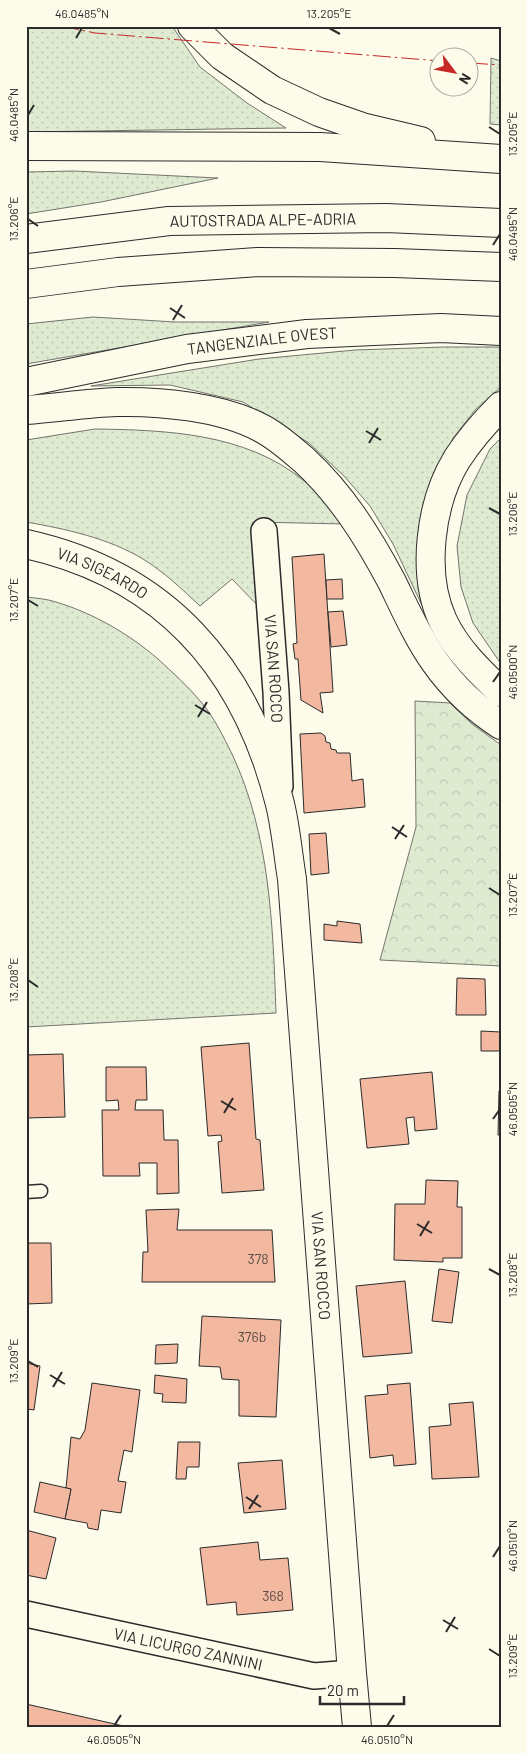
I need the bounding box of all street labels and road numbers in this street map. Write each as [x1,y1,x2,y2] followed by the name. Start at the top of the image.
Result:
[169,208,357,230] street label: AUTOSTRADA ALPE-ADRIA
[186,323,337,358] street label: TANGENZIALE OVEST
[55,543,152,602] street label: VIA SIGEARDO
[261,614,287,723] street label: VIA SAN ROCCO
[308,1211,335,1321] street label: VIA SAN ROCCO
[112,1623,265,1674] street label: VIA LICURGO ZANNINI

